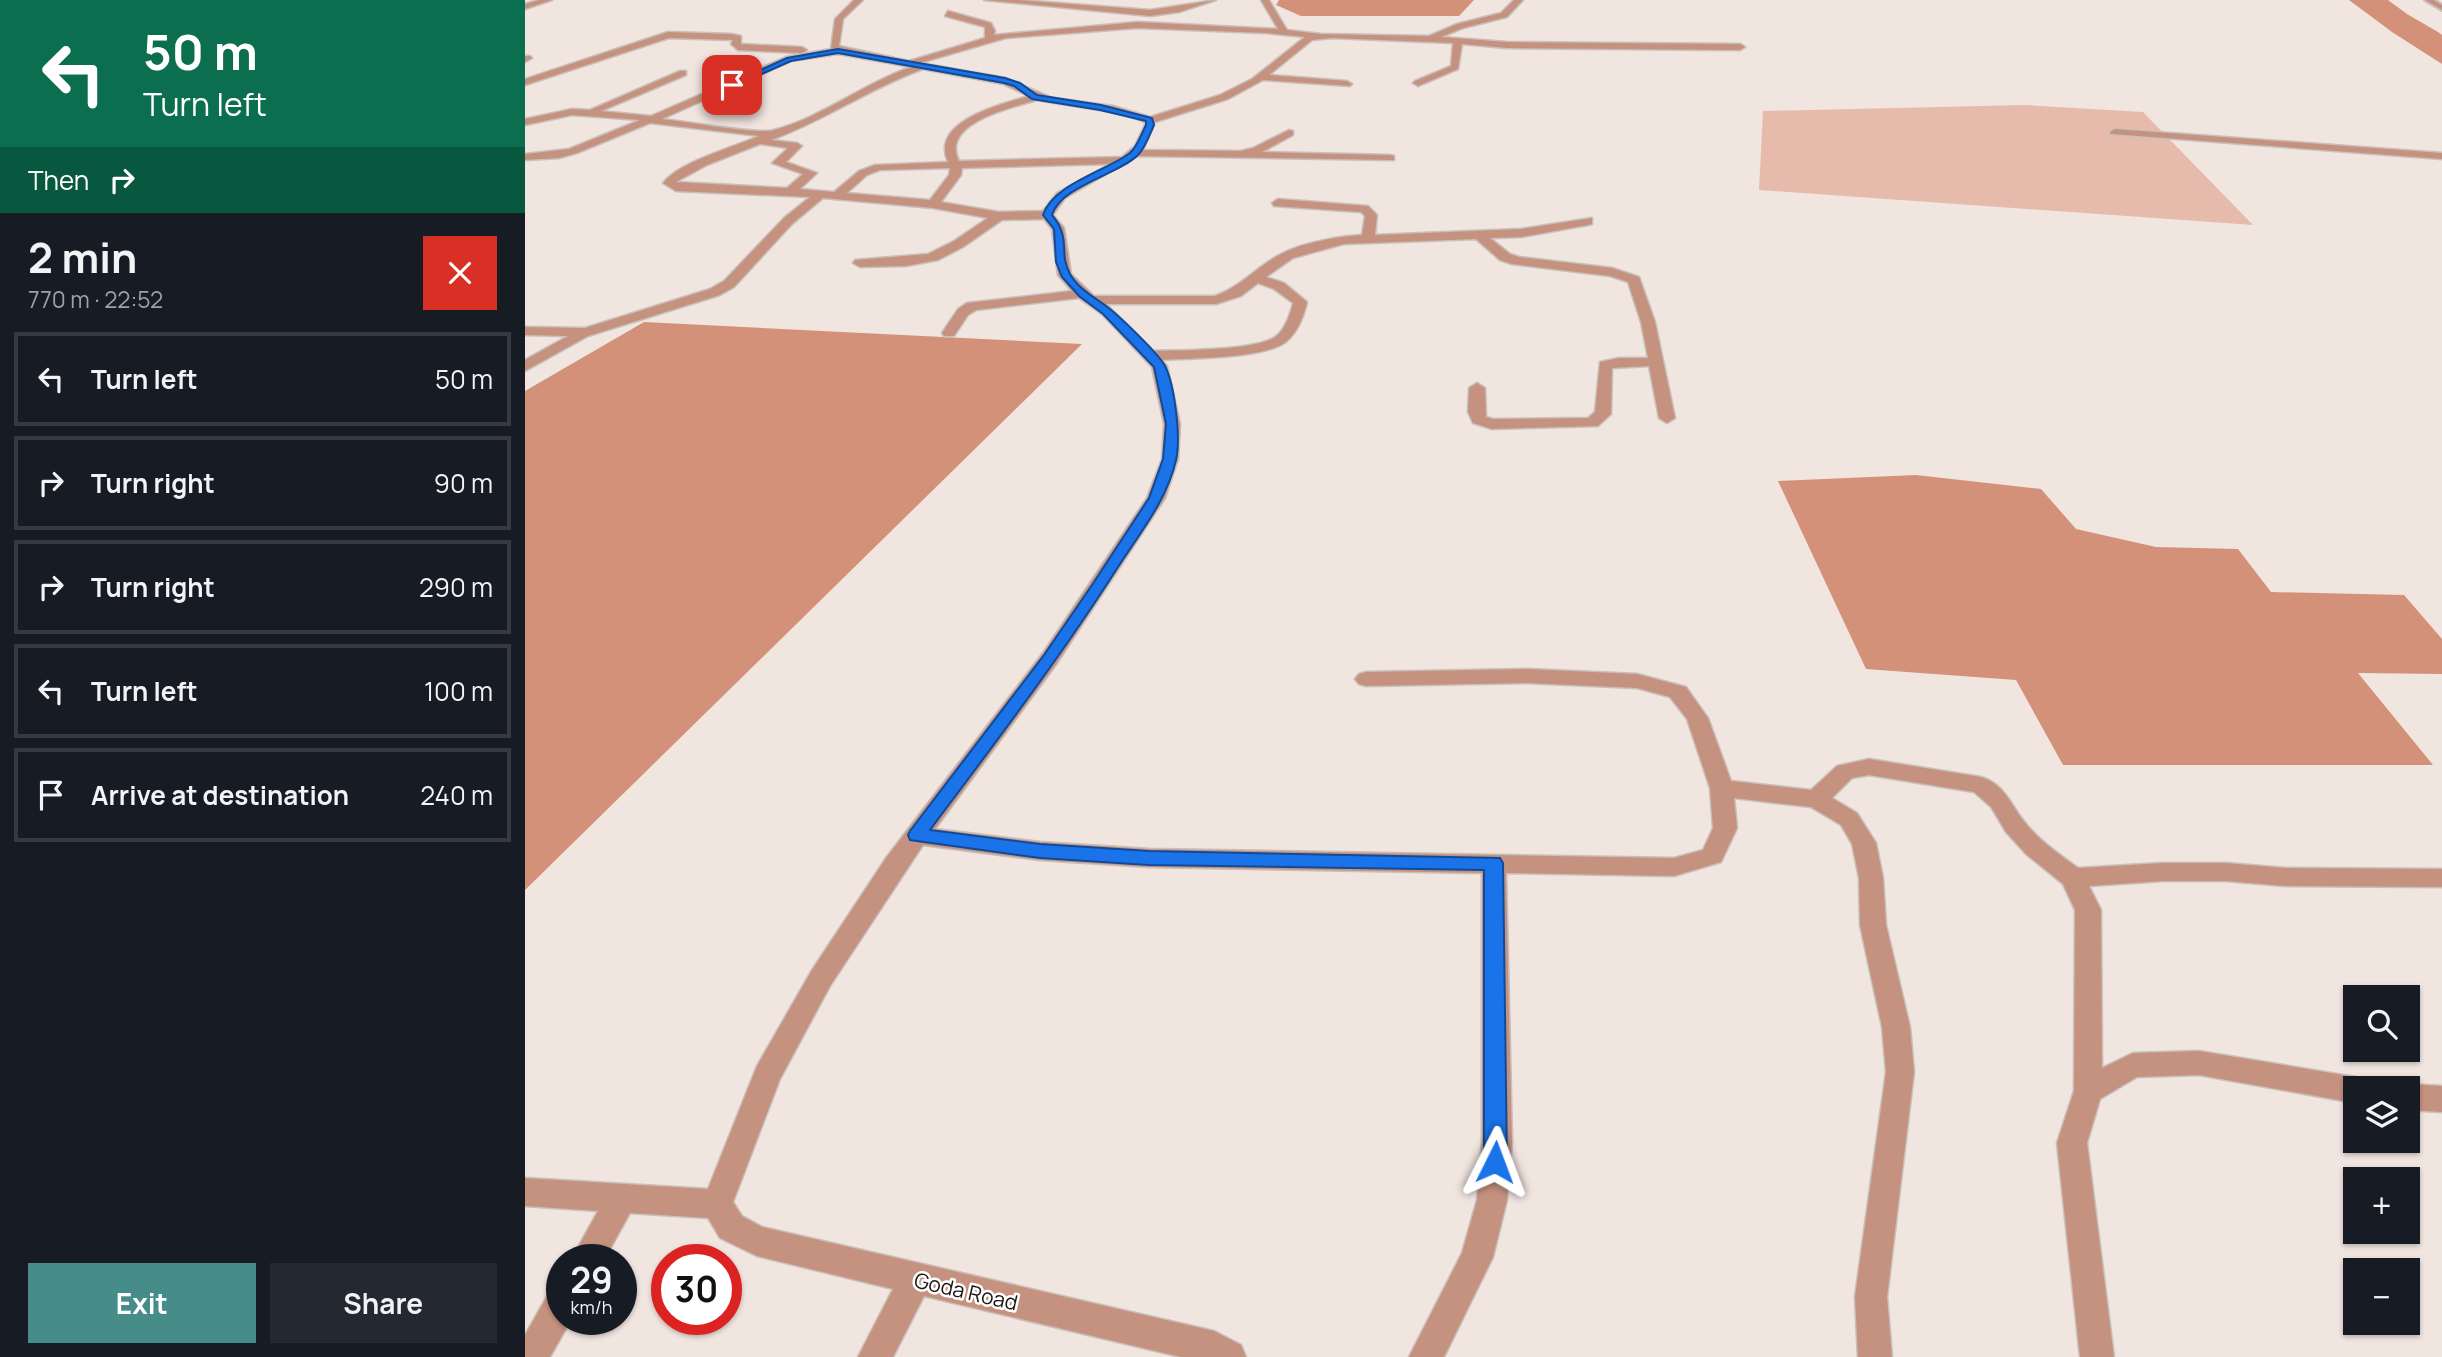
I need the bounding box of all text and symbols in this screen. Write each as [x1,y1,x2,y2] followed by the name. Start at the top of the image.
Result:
[143,18,258,85] text: 50 m
[28,28,119,119] icon: left
[702,55,762,115] pin
[713,66,751,104] icon: arrive
[143,82,267,126] text: Turn left
[103,161,141,199] icon: right
[28,162,89,198] text: Then
[28,228,137,286] text: 2 min
[423,236,497,310] button: close
[28,283,163,315] text: 770 m · 22:52
[32,360,70,398] icon: left
[91,361,198,397] text: Turn left
[435,361,493,397] text: 50 m
[32,464,70,502] icon: right
[91,465,215,501] text: Turn right
[434,465,493,501] text: 90 m
[32,568,70,606] icon: right
[91,569,215,605] text: Turn right
[419,569,493,605] text: 290 m
[32,672,70,710] icon: left
[91,673,198,709] text: Turn left
[424,673,493,709] text: 100 m
[32,776,70,814] icon: arrive
[91,777,349,813] text: Arrive at destination
[420,777,493,813] text: 240 m
[2343,985,2420,1335] map controls
[2343,985,2420,1062] button: search
[2343,1076,2420,1153] button: layers
[1458,1125,1532,1199] position arrow
[2343,1167,2420,1244] button: +
[651,1244,742,1335] speed limit sign: 30
[570,1256,613,1304] text: 29
[2343,1258,2420,1335] button: −
[28,1263,256,1343] button: Exit
[270,1263,497,1343] button: Share
[912,1266,1020,1316] street label: Goda Road
[571,1295,612,1319] text: km/h

